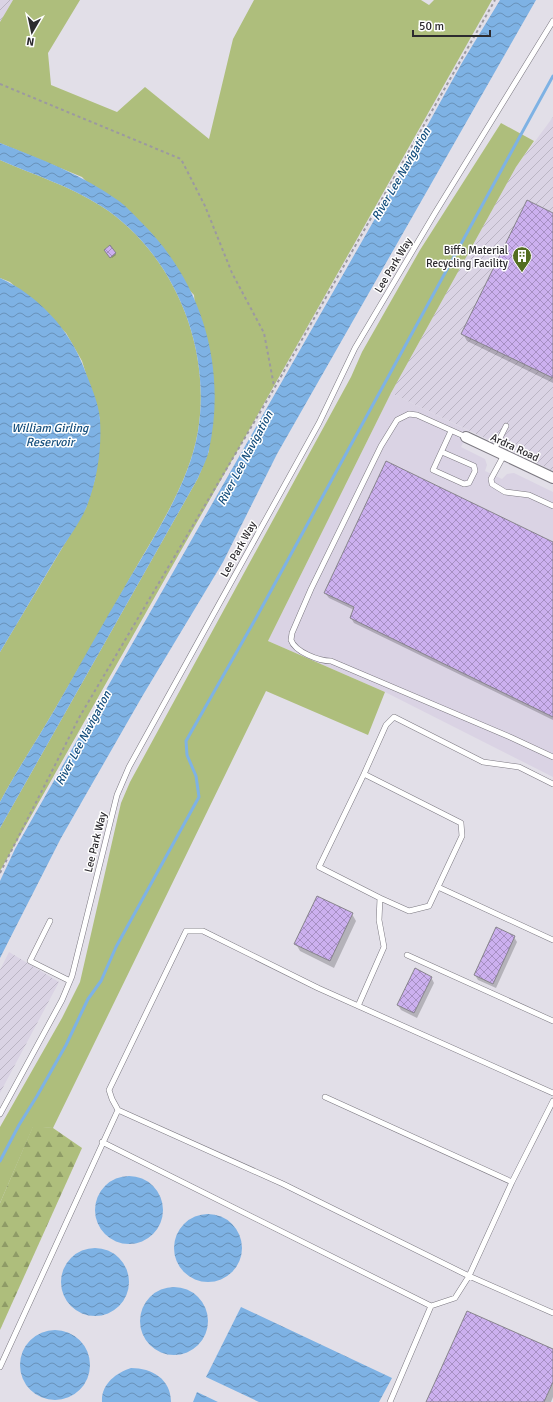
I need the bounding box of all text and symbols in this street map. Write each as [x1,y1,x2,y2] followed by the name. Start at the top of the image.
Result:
[12,12,52,52] north arrow
[413,12,490,38] scale bar
[419,19,444,34] text: 50 m
[26,34,35,48] text: N
[369,125,434,223] water label: River Lee Navigation
[372,235,415,295] street label: Lee Park Way
[426,244,509,270] place label: Biffa Material Recycling Facility
[511,245,533,273] building icon: Biffa Material Recycling Facility
[214,408,277,508] water label: River Lee Navigation
[12,421,90,450] water label: William Girling Reservoir
[488,431,541,464] street label: Ardra Road
[218,518,260,580] street label: Lee Park Way
[52,688,115,788] water label: River Lee Navigation
[82,810,109,874] street label: Lee Park Way

